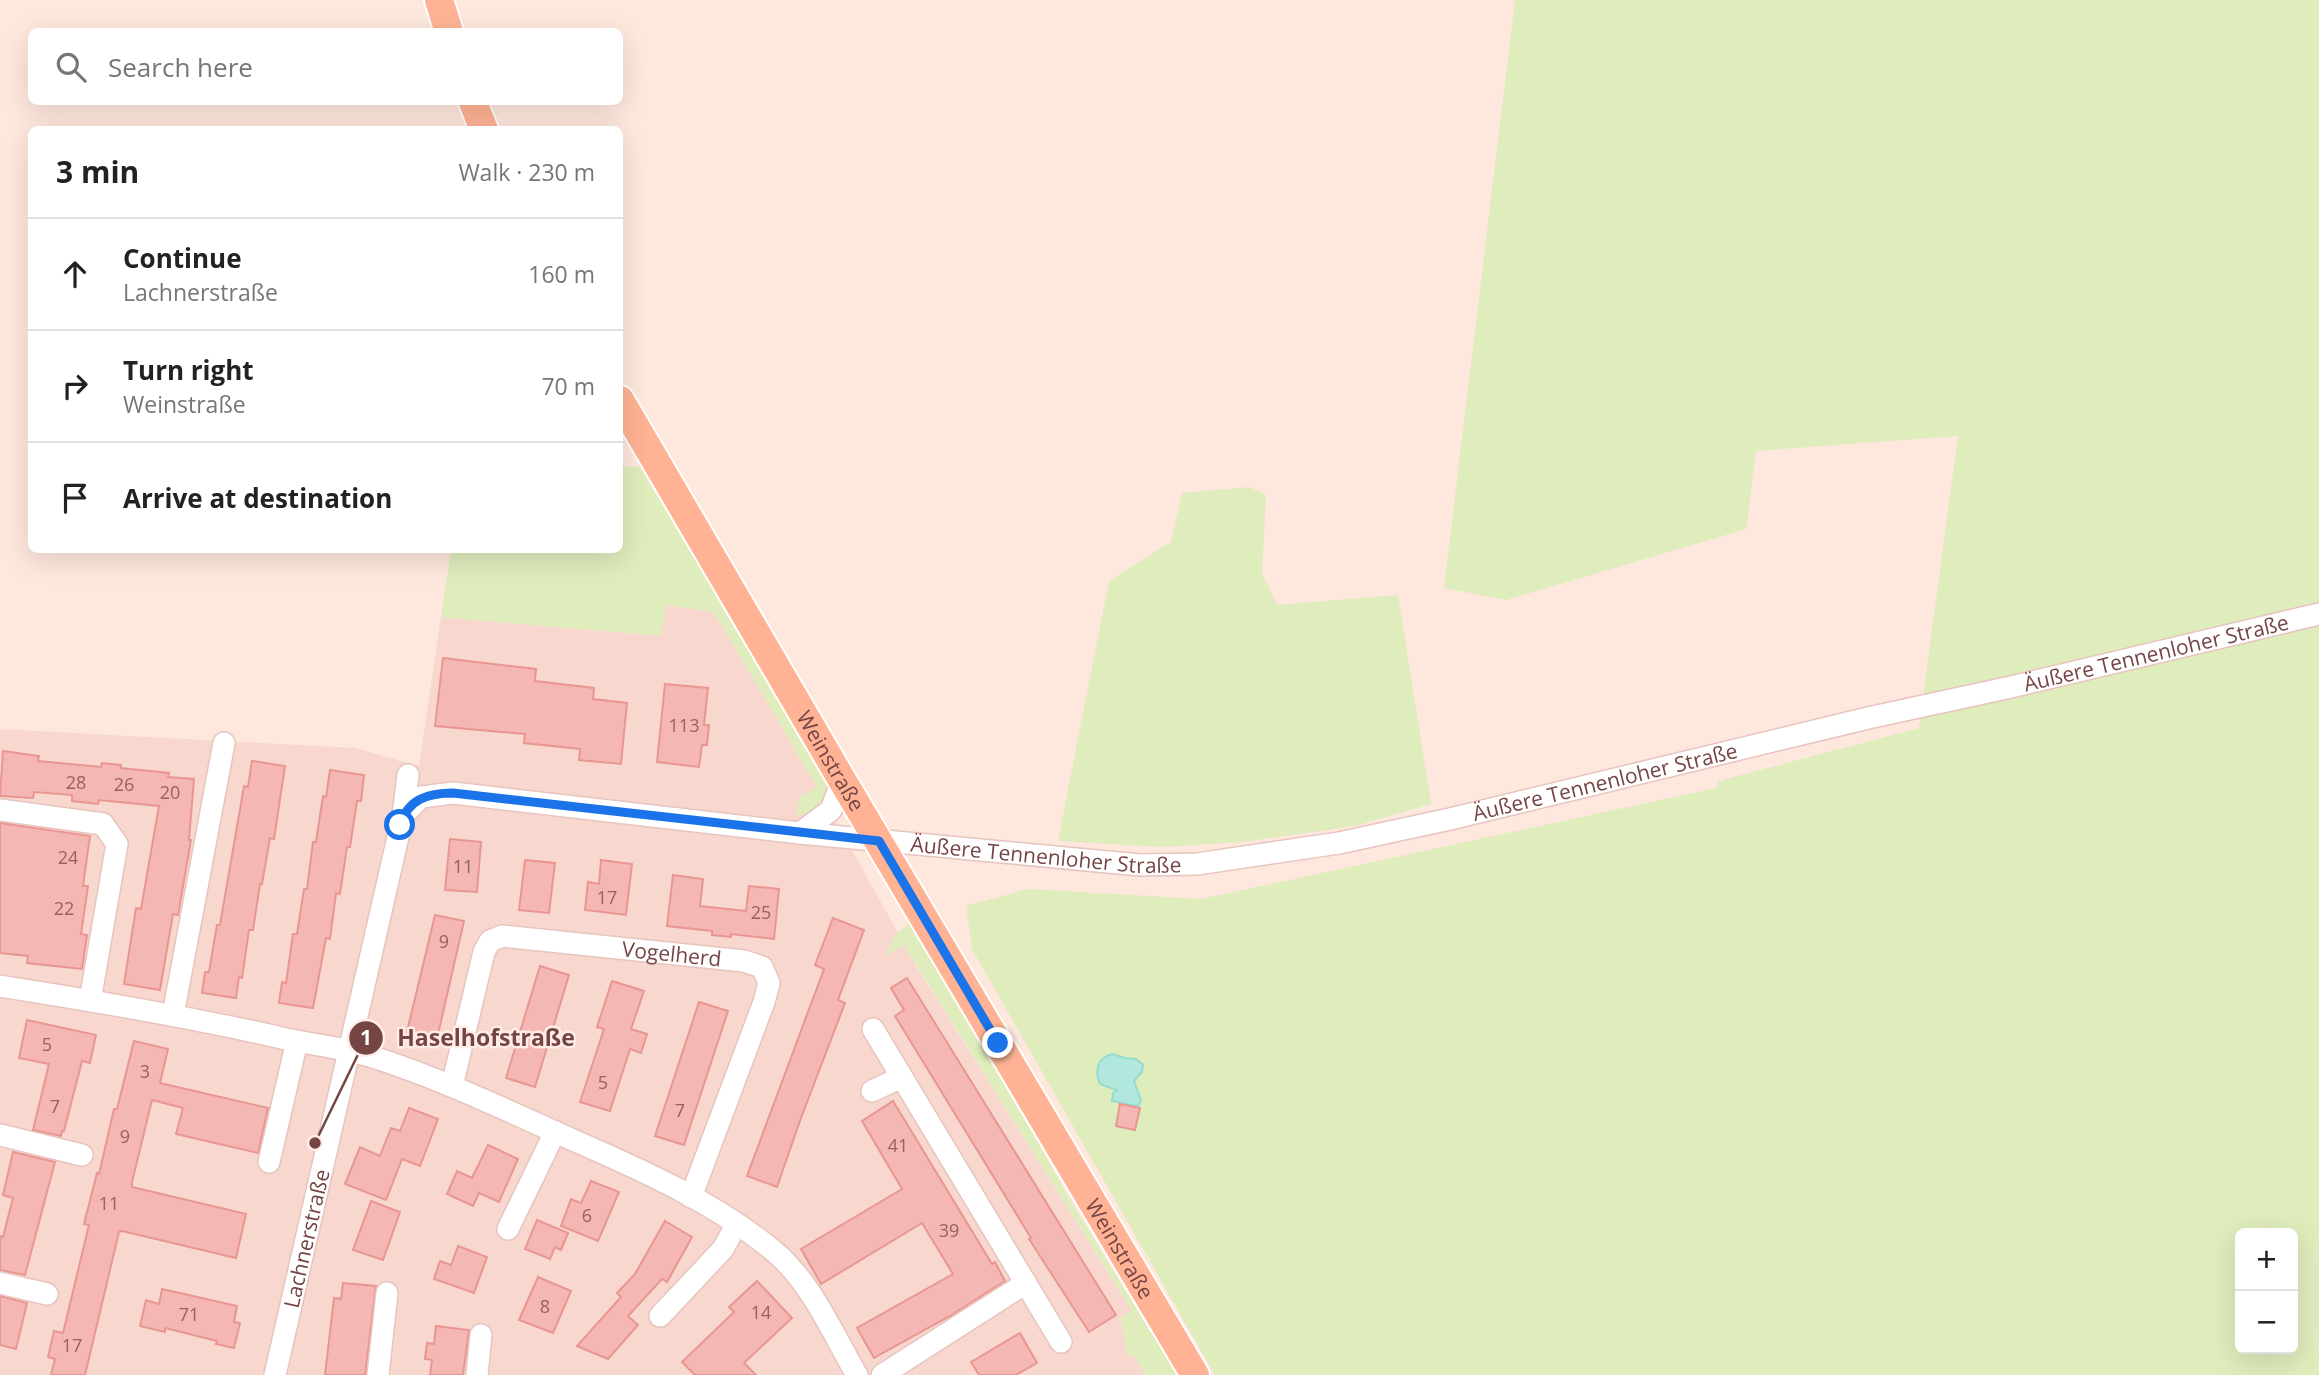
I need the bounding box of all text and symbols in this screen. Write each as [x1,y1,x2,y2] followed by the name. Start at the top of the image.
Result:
[28,28,623,105] search box
[52,48,90,86] icon: search
[108,49,253,85] text: Search here
[56,151,139,192] text: 3 min
[458,156,595,188] text: Walk · 230 m
[123,240,242,276] text: Continue
[56,255,94,293] icon: ahead
[528,258,595,290] text: 160 m
[123,276,278,308] text: Lachnerstraße
[123,352,254,388] text: Turn right
[56,367,94,405] icon: right
[541,370,595,402] text: 70 m
[123,388,246,420] text: Weinstraße
[56,479,94,517] icon: arrive
[123,480,392,516] text: Arrive at destination
[2021,608,2291,698] street label: Äußere Tennenloher Straße
[791,705,871,816] street label: Weinstraße
[669,713,699,737] house number: 113
[1470,736,1740,827] street label: Äußere Tennenloher Straße
[66,770,86,794] house number: 28
[114,772,134,796] house number: 26
[160,780,180,804] house number: 20
[384,809,415,840] route start
[909,829,1182,879] street label: Äußere Tennenloher Straße
[58,845,78,869] house number: 24
[453,854,473,878] house number: 11
[597,885,617,909] house number: 17
[54,896,74,920] house number: 22
[751,900,771,924] house number: 25
[439,929,449,953] house number: 9
[621,934,723,973] street label: Vogelherd
[348,1016,589,1060] callout: Haselhofstraße
[397,1021,575,1053] text: Haselhofstraße
[360,1023,372,1051] text: 1
[982,1027,1013,1058] route end
[42,1032,52,1056] house number: 5
[140,1059,150,1083] house number: 3
[598,1070,608,1094] house number: 5
[50,1094,60,1118] house number: 7
[675,1098,685,1122] house number: 7
[120,1124,130,1148] house number: 9
[888,1133,908,1157] house number: 41
[277,1166,336,1311] street label: Lachnerstraße
[99,1191,119,1215] house number: 11
[1079,1193,1161,1304] street label: Weinstraße
[582,1203,592,1227] house number: 6
[939,1218,959,1242] house number: 39
[2235,1228,2298,1354] map controls
[2235,1228,2298,1291] button: +
[2235,1291,2298,1354] button: −
[540,1294,550,1318] house number: 8
[751,1300,771,1324] house number: 14
[179,1302,199,1326] house number: 71
[62,1333,82,1357] house number: 17

